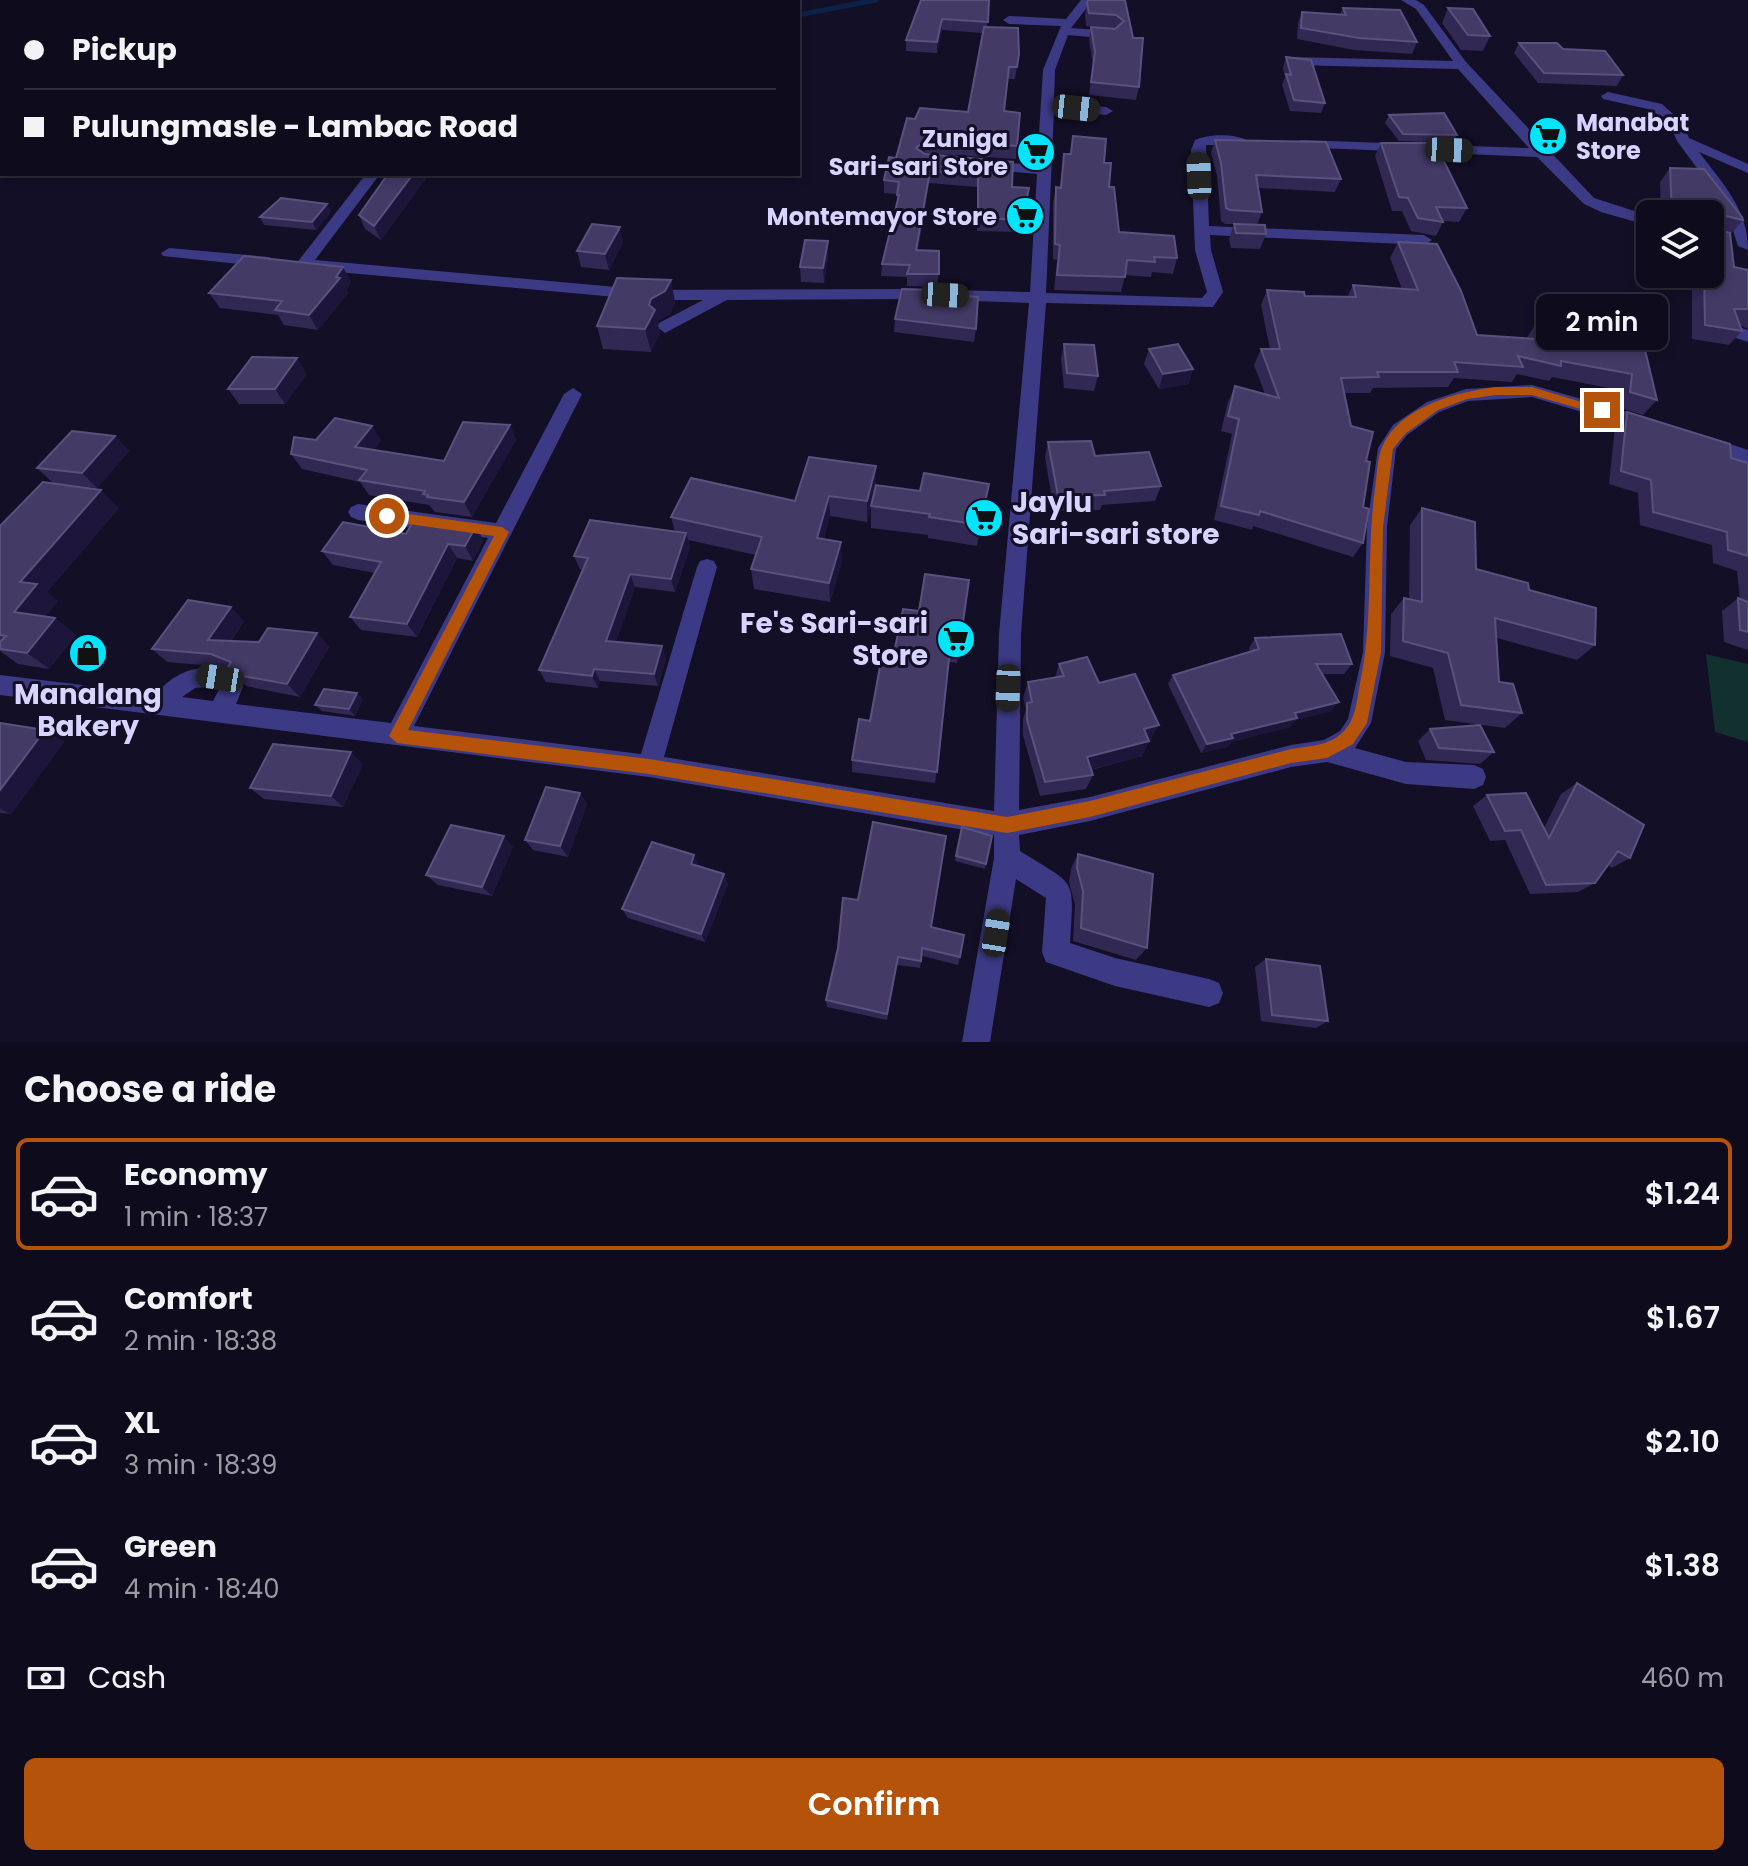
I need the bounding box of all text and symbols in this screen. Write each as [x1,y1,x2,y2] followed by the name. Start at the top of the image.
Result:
[72,28,177,71] text: Pickup
[1051,94,1101,122] car
[72,105,518,148] text: Pulungmasle - Lambac Road
[1576,106,1689,167] place label: Manabat Store
[1527,115,1569,157] supermarket icon: Manabat Store
[829,122,1008,183] place label: Zuniga Sari-sari Store
[1015,131,1057,173] supermarket icon: Zuniga Sari-sari Store
[1425,137,1473,163] car
[1186,152,1212,200] car
[1004,195,1046,237] supermarket icon: Montemayor Store
[767,200,997,233] place label: Montemayor Store
[1636,200,1724,288] map controls
[1636,200,1724,288] button: layers
[920,282,970,308] car
[1536,294,1668,350] callout: 2 min
[1566,304,1638,340] text: 2 min
[1584,392,1620,428] route end
[1012,483,1220,554] place label: Jaylu Sari-sari store
[963,497,1005,539] supermarket icon: Jaylu Sari-sari store
[369,498,405,534] route start
[740,604,928,675] place label: Fe's Sari-sari Store
[935,618,977,660] supermarket icon: Fe's Sari-sari Store
[67,632,109,674] shop icon: Manalang Bakery
[194,662,246,694] car
[995,664,1021,712] car
[14,675,162,746] place label: Manalang Bakery
[980,907,1012,959] car
[24,1064,276,1115] text: Choose a ride
[124,1153,268,1196] text: Economy
[28,1158,100,1230] icon: car
[1645,1172,1720,1215] text: $1.24
[124,1199,268,1235] text: 1 min · 18:37
[124,1277,253,1320] text: Comfort
[28,1282,100,1354] icon: car
[1646,1296,1720,1339] text: $1.67
[124,1323,277,1359] text: 2 min · 18:38
[124,1401,160,1444] text: XL
[28,1406,100,1478] icon: car
[1645,1420,1720,1463] text: $2.10
[124,1447,277,1483] text: 3 min · 18:39
[124,1525,217,1568] text: Green
[28,1530,100,1602] icon: car
[1644,1544,1720,1587] text: $1.38
[124,1571,279,1607] text: 4 min · 18:40
[24,1656,68,1700] icon: cash
[88,1656,166,1699] text: Cash
[1641,1660,1724,1696] text: 460 m
[24,1758,1724,1850] button: Confirm

